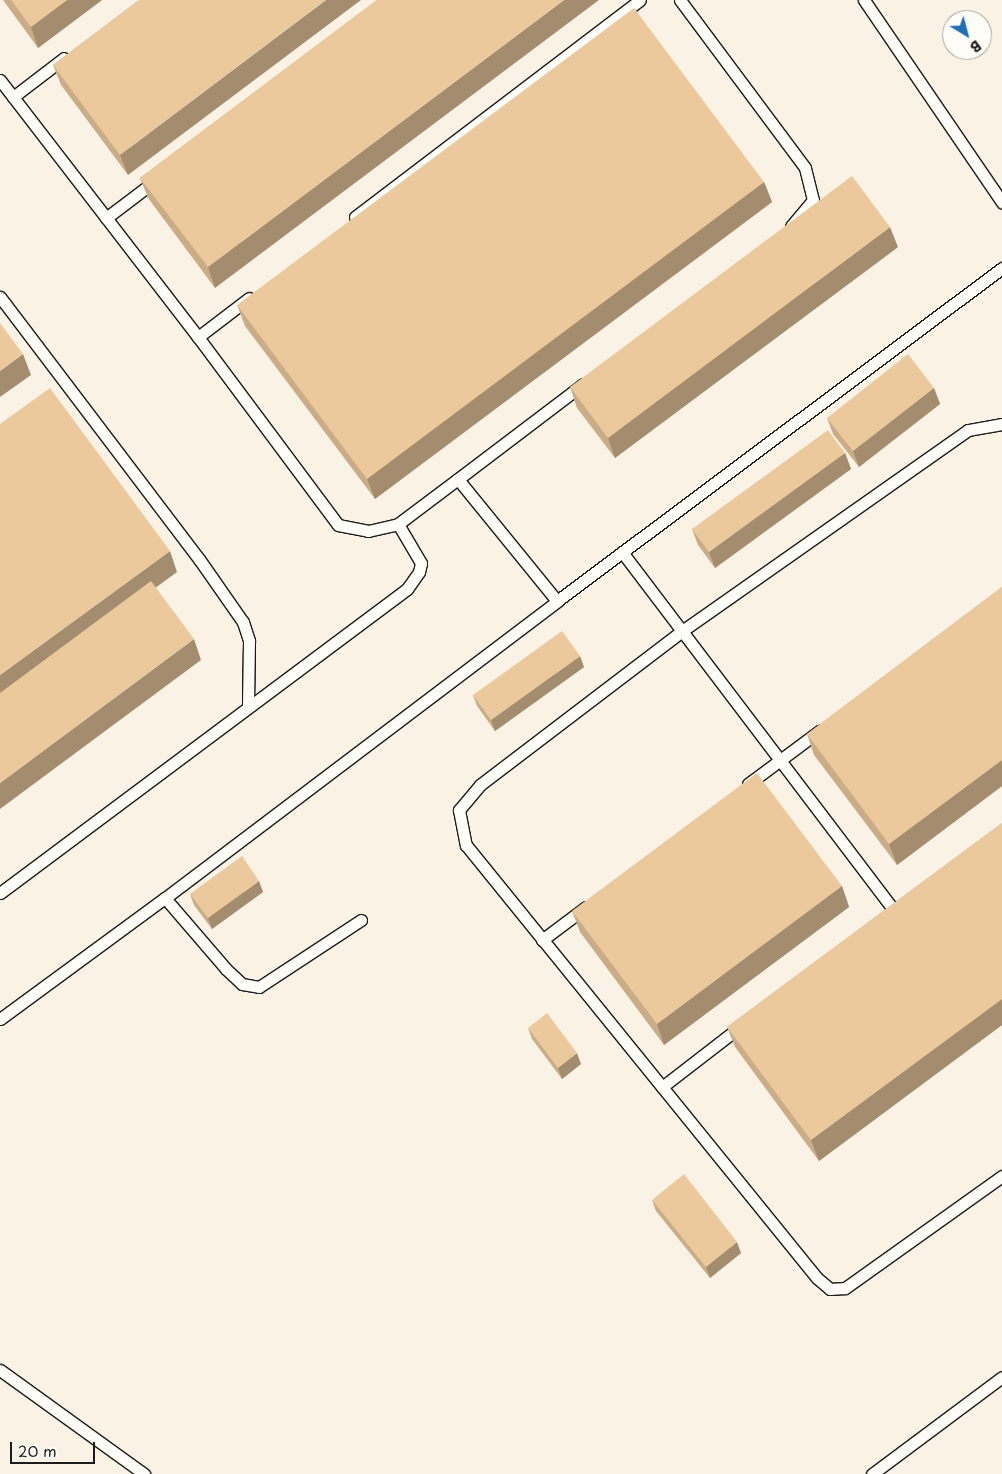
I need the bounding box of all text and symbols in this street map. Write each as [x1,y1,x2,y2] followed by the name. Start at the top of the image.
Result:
[942,10,992,60] north arrow
[966,35,986,58] text: B
[12,1432,98,1464] scale bar
[18,1439,57,1462] text: 20 m

